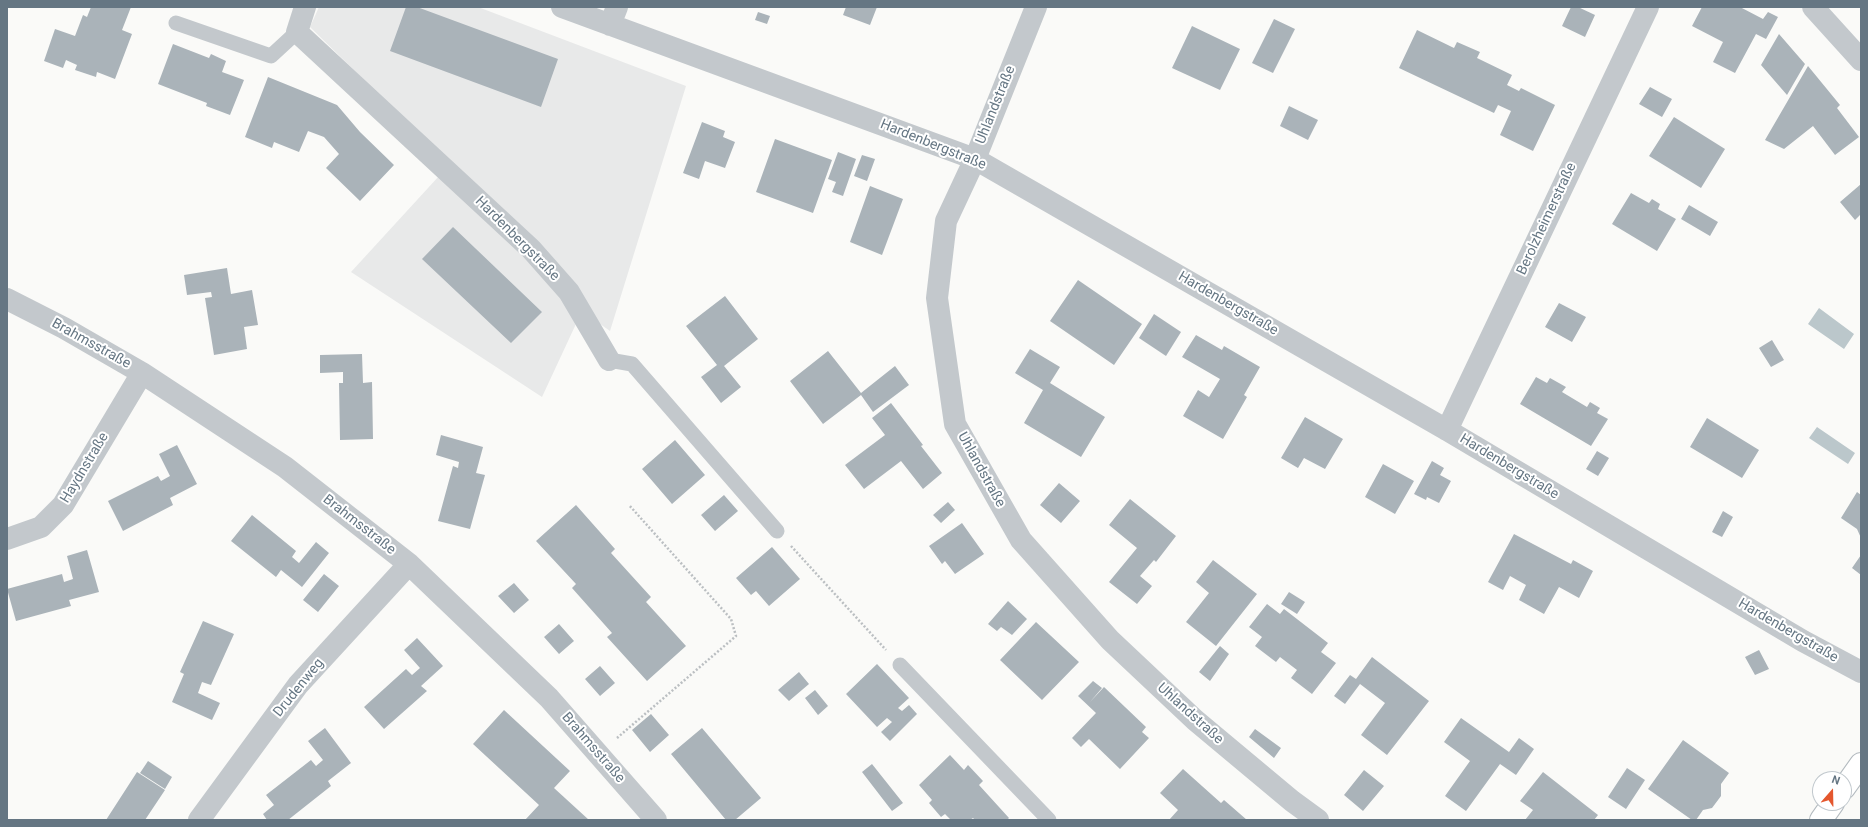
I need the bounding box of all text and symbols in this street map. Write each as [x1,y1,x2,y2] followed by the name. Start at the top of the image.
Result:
[973,63,1019,147] street label: Uhlandstraße
[878,116,988,174] street label: Hardenbergstraße
[1514,160,1580,278] street label: Berolzheimerstraße
[471,193,563,285] street label: Hardenbergstraße
[1175,269,1281,339] street label: Hardenbergstraße
[49,315,133,373] street label: Brahmsstraße
[57,430,113,506] street label: Haydnstraße
[954,430,1008,510] street label: Uhlandstraße
[1456,431,1562,503] street label: Hardenbergstraße
[319,491,399,559] street label: Brahmsstraße
[1735,596,1841,666] street label: Hardenbergstraße
[270,655,328,721] street label: Drudenweg
[1154,680,1226,748] street label: Uhlandstraße
[558,709,628,787] street label: Brahmsstraße
[1812,771,1852,811] north arrow
[1830,773,1842,788] text: N

